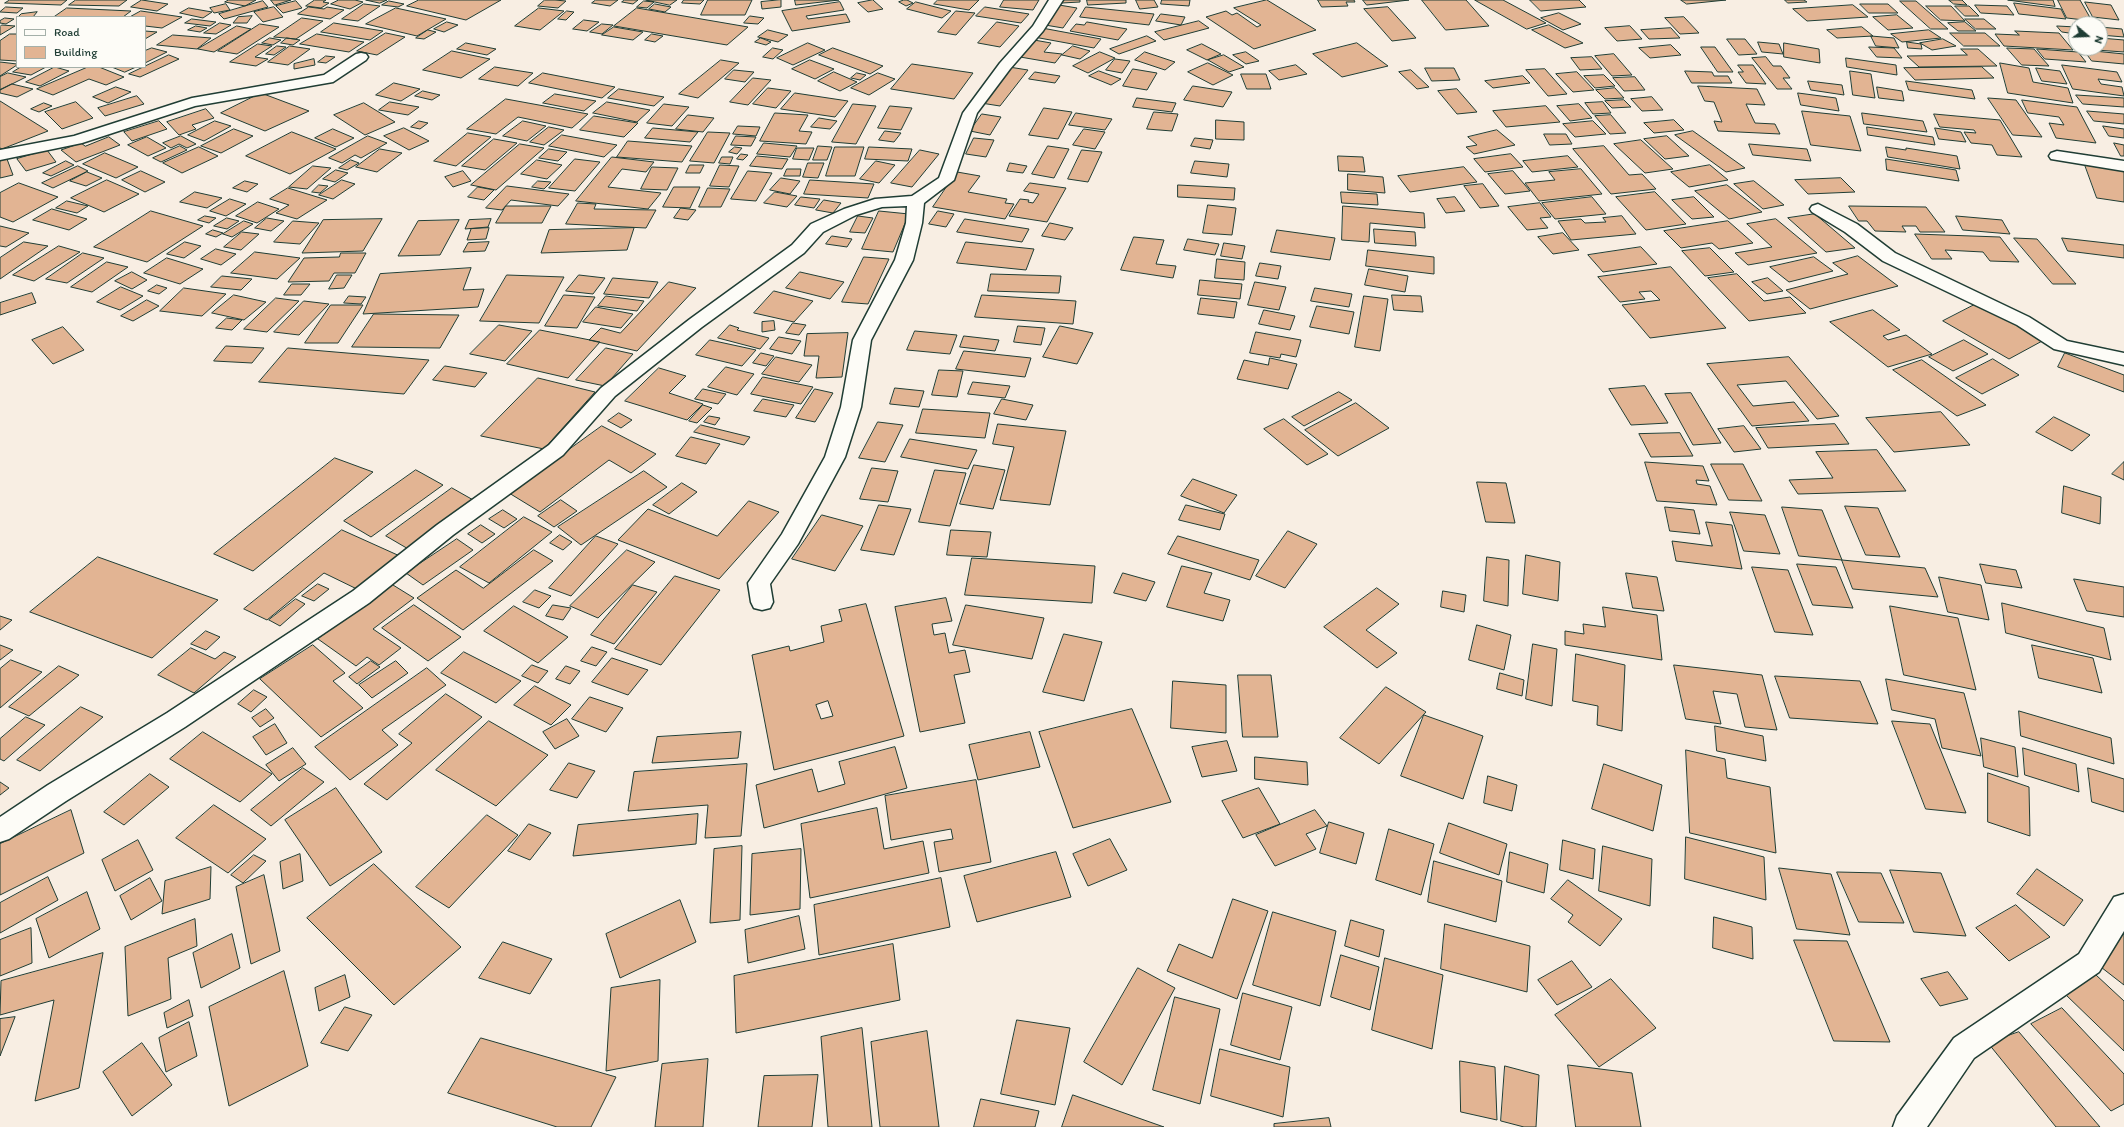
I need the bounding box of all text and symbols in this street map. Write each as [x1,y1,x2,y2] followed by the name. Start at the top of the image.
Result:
[16,16,146,68] legend
[2068,16,2108,56] north arrow
[54,25,80,39] text: Road
[2092,34,2106,45] text: N
[54,45,97,59] text: Building

